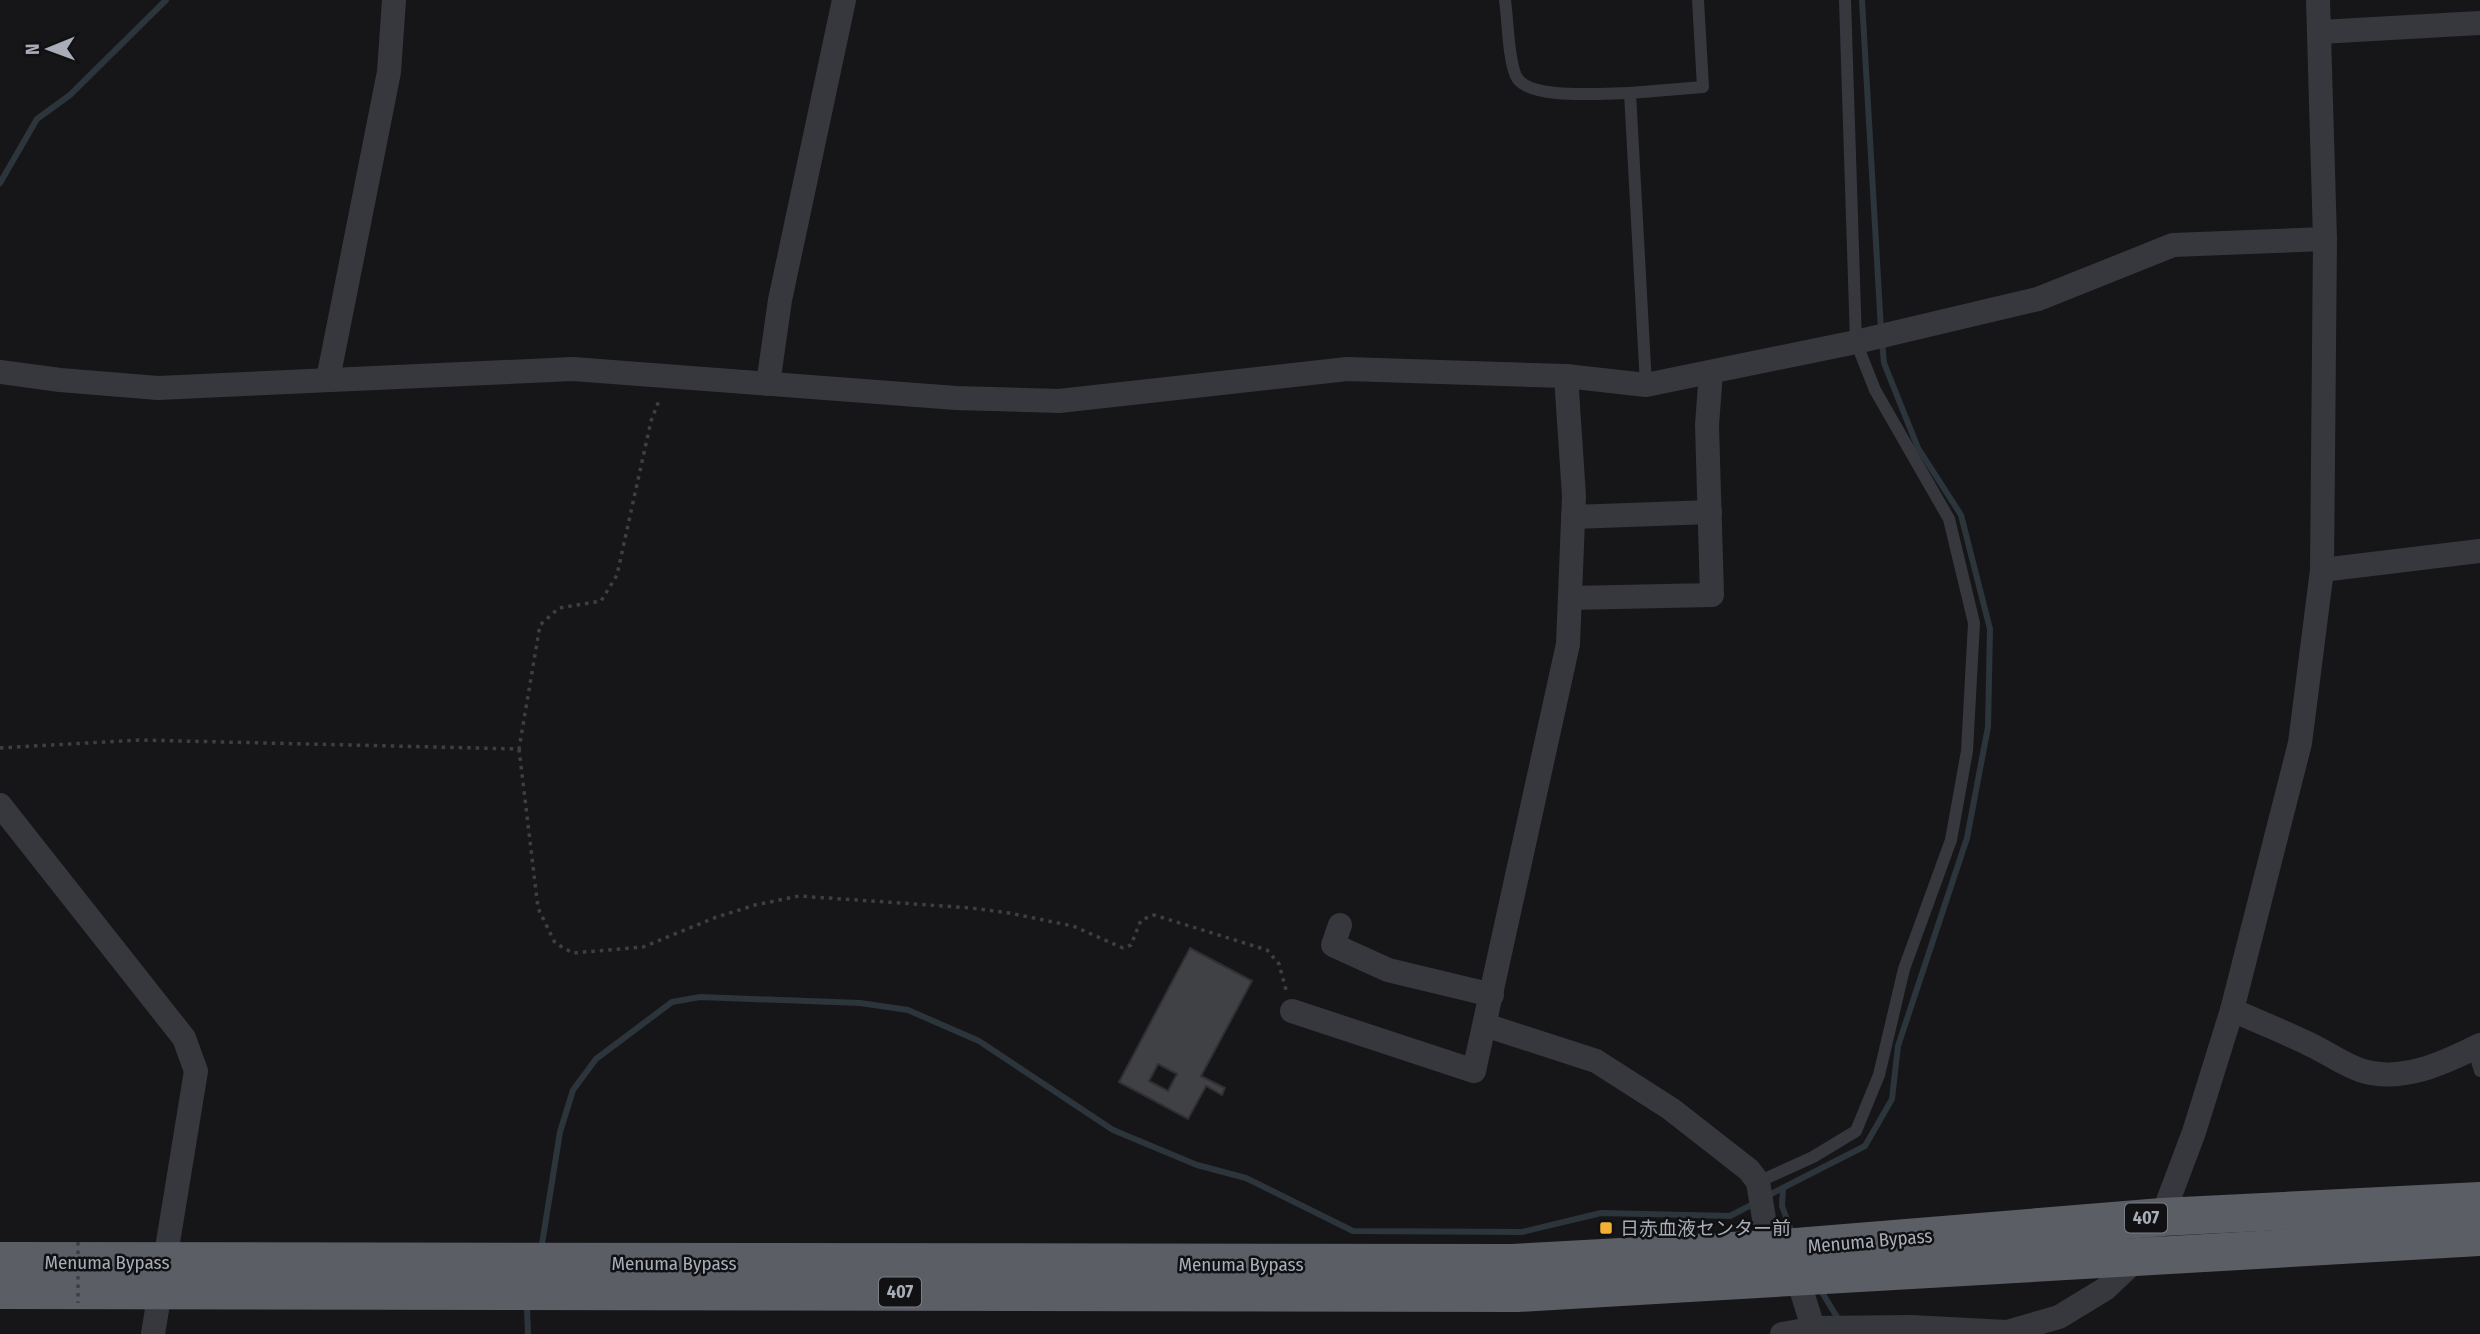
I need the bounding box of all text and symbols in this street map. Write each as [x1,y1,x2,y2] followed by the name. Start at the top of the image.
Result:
[14,14,84,84] north arrow
[21,43,44,55] text: N
[2125,1204,2167,1232] road number: 407
[1620,1217,1791,1240] place label: 日赤血液センター前
[1598,1220,1614,1236] marker: 日赤血液センター前
[1807,1224,1933,1258] street label: Menuma Bypass
[44,1251,170,1274] street label: Menuma Bypass
[611,1252,737,1275] street label: Menuma Bypass
[1178,1253,1304,1276] street label: Menuma Bypass
[879,1278,921,1307] road number: 407

